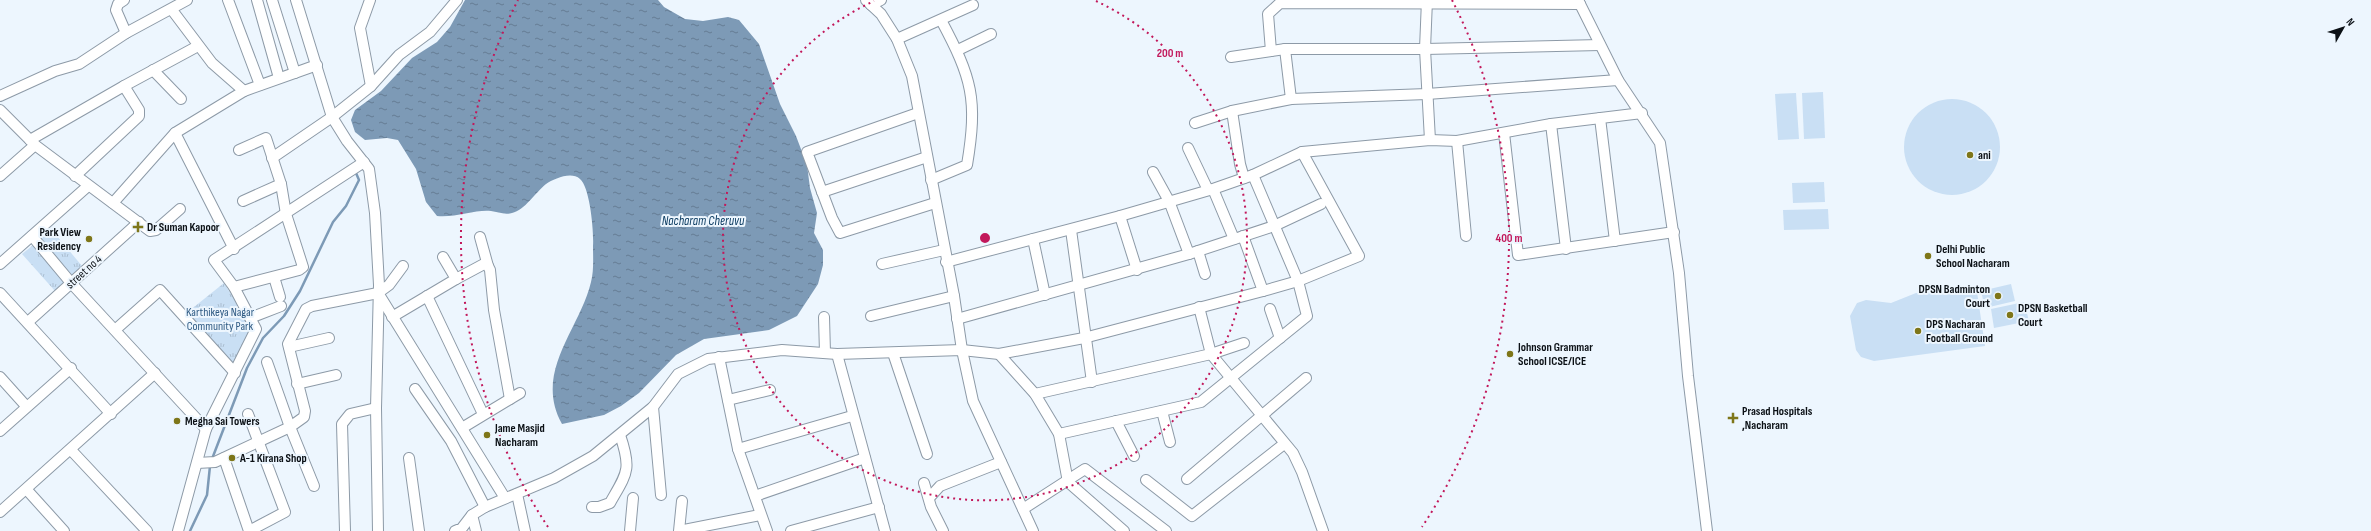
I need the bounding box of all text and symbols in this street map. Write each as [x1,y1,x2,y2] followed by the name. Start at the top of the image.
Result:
[2323,8,2363,48] north arrow
[2343,16,2357,28] text: N
[1157,46,1183,61] text: 200 m
[1978,148,1991,163] place label: ani
[1965,150,1975,160] marker: ani
[662,213,745,229] water label: Nacharam Cheruvu
[147,220,220,235] place label: Dr Suman Kapoor
[132,221,144,233] marker: Dr Suman Kapoor
[37,225,82,254] place label: Park View Residency
[978,231,992,245] centre of rings
[1496,231,1522,246] text: 400 m
[84,234,94,244] marker: Park View Residency
[1936,242,2010,271] place label: Delhi Public School Nacharam
[1923,251,1933,261] marker: Delhi Public School Nacharam
[63,252,105,292] street label: street no 4
[1918,282,1990,311] place label: DPSN Badminton Court
[1993,291,2003,301] marker: DPSN Badminton Court
[2018,301,2088,330] place label: DPSN Basketball Court
[186,305,255,334] park label: Karthikeya Nagar Community Park
[2005,310,2015,320] marker: DPSN Basketball Court
[1926,317,1993,346] place label: DPS Nacharan Football Ground
[1913,326,1923,336] marker: DPS Nacharan Football Ground
[1517,340,1593,369] place label: Johnson Grammar School ICSE/ICE
[1505,349,1515,359] marker: Johnson Grammar School ICSE/ICE
[1742,404,1813,433] place label: Prasad Hospitals ,Nacharam
[1727,412,1739,424] marker: Prasad Hospitals ,Nacharam
[185,414,260,429] place label: Megha Sai Towers
[172,416,182,426] marker: Megha Sai Towers
[494,421,545,450] place label: Jame Masjid Nacharam
[482,430,492,440] marker: Jame Masjid Nacharam
[239,451,307,466] place label: A-1 Kirana Shop
[227,453,237,463] marker: A-1 Kirana Shop

